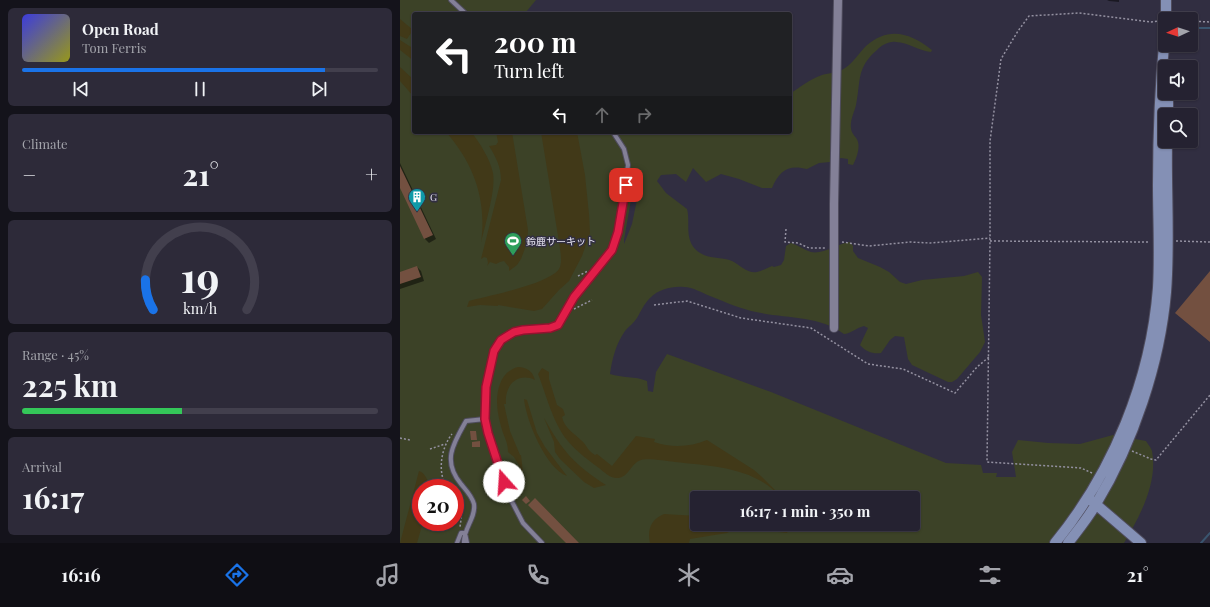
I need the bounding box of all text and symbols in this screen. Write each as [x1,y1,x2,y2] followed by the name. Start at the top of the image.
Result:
[1158,12,1198,52] north arrow
[1158,12,1198,148] map controls
[82,19,159,39] text: Open Road
[494,23,577,60] text: 200 m
[428,28,480,80] icon: left
[82,39,146,56] text: Tom Ferris
[494,59,564,83] text: Turn left
[1158,60,1198,100] button: sound
[70,78,92,100] icon: previous
[189,78,211,100] icon: pause
[308,78,330,100] icon: next
[549,104,571,126] icon: left
[591,104,613,126] icon: ahead
[633,104,655,126] icon: right
[1158,108,1198,148] button: search
[22,135,68,152] text: Climate
[182,154,219,194] text: 21°
[22,159,36,189] text: −
[365,159,378,189] text: +
[609,168,643,202] pin
[615,174,637,196] icon: arrive
[407,187,427,212] building icon: G
[430,190,437,204] place label: G
[503,231,523,256] sports icon: 鈴鹿サーキット
[526,234,596,248] place label: 鈴鹿サーキット
[181,247,219,302] text: 19
[183,298,218,317] text: km/h
[22,346,89,363] text: Range · 45%
[22,365,118,405] text: 225 km
[22,458,62,475] text: Arrival
[483,461,525,503] position arrow
[22,477,84,517] text: 16:17
[412,479,464,531] speed limit sign: 20
[740,501,870,521] text: 16:17 · 1 min · 350 m
[223,561,251,589] icon: directions
[374,561,402,589] icon: music
[524,561,552,589] icon: phone
[675,561,703,589] icon: climate
[826,561,854,589] icon: car
[976,561,1004,589] icon: filters
[61,563,101,587] text: 16:16
[1127,563,1149,587] text: 21°

